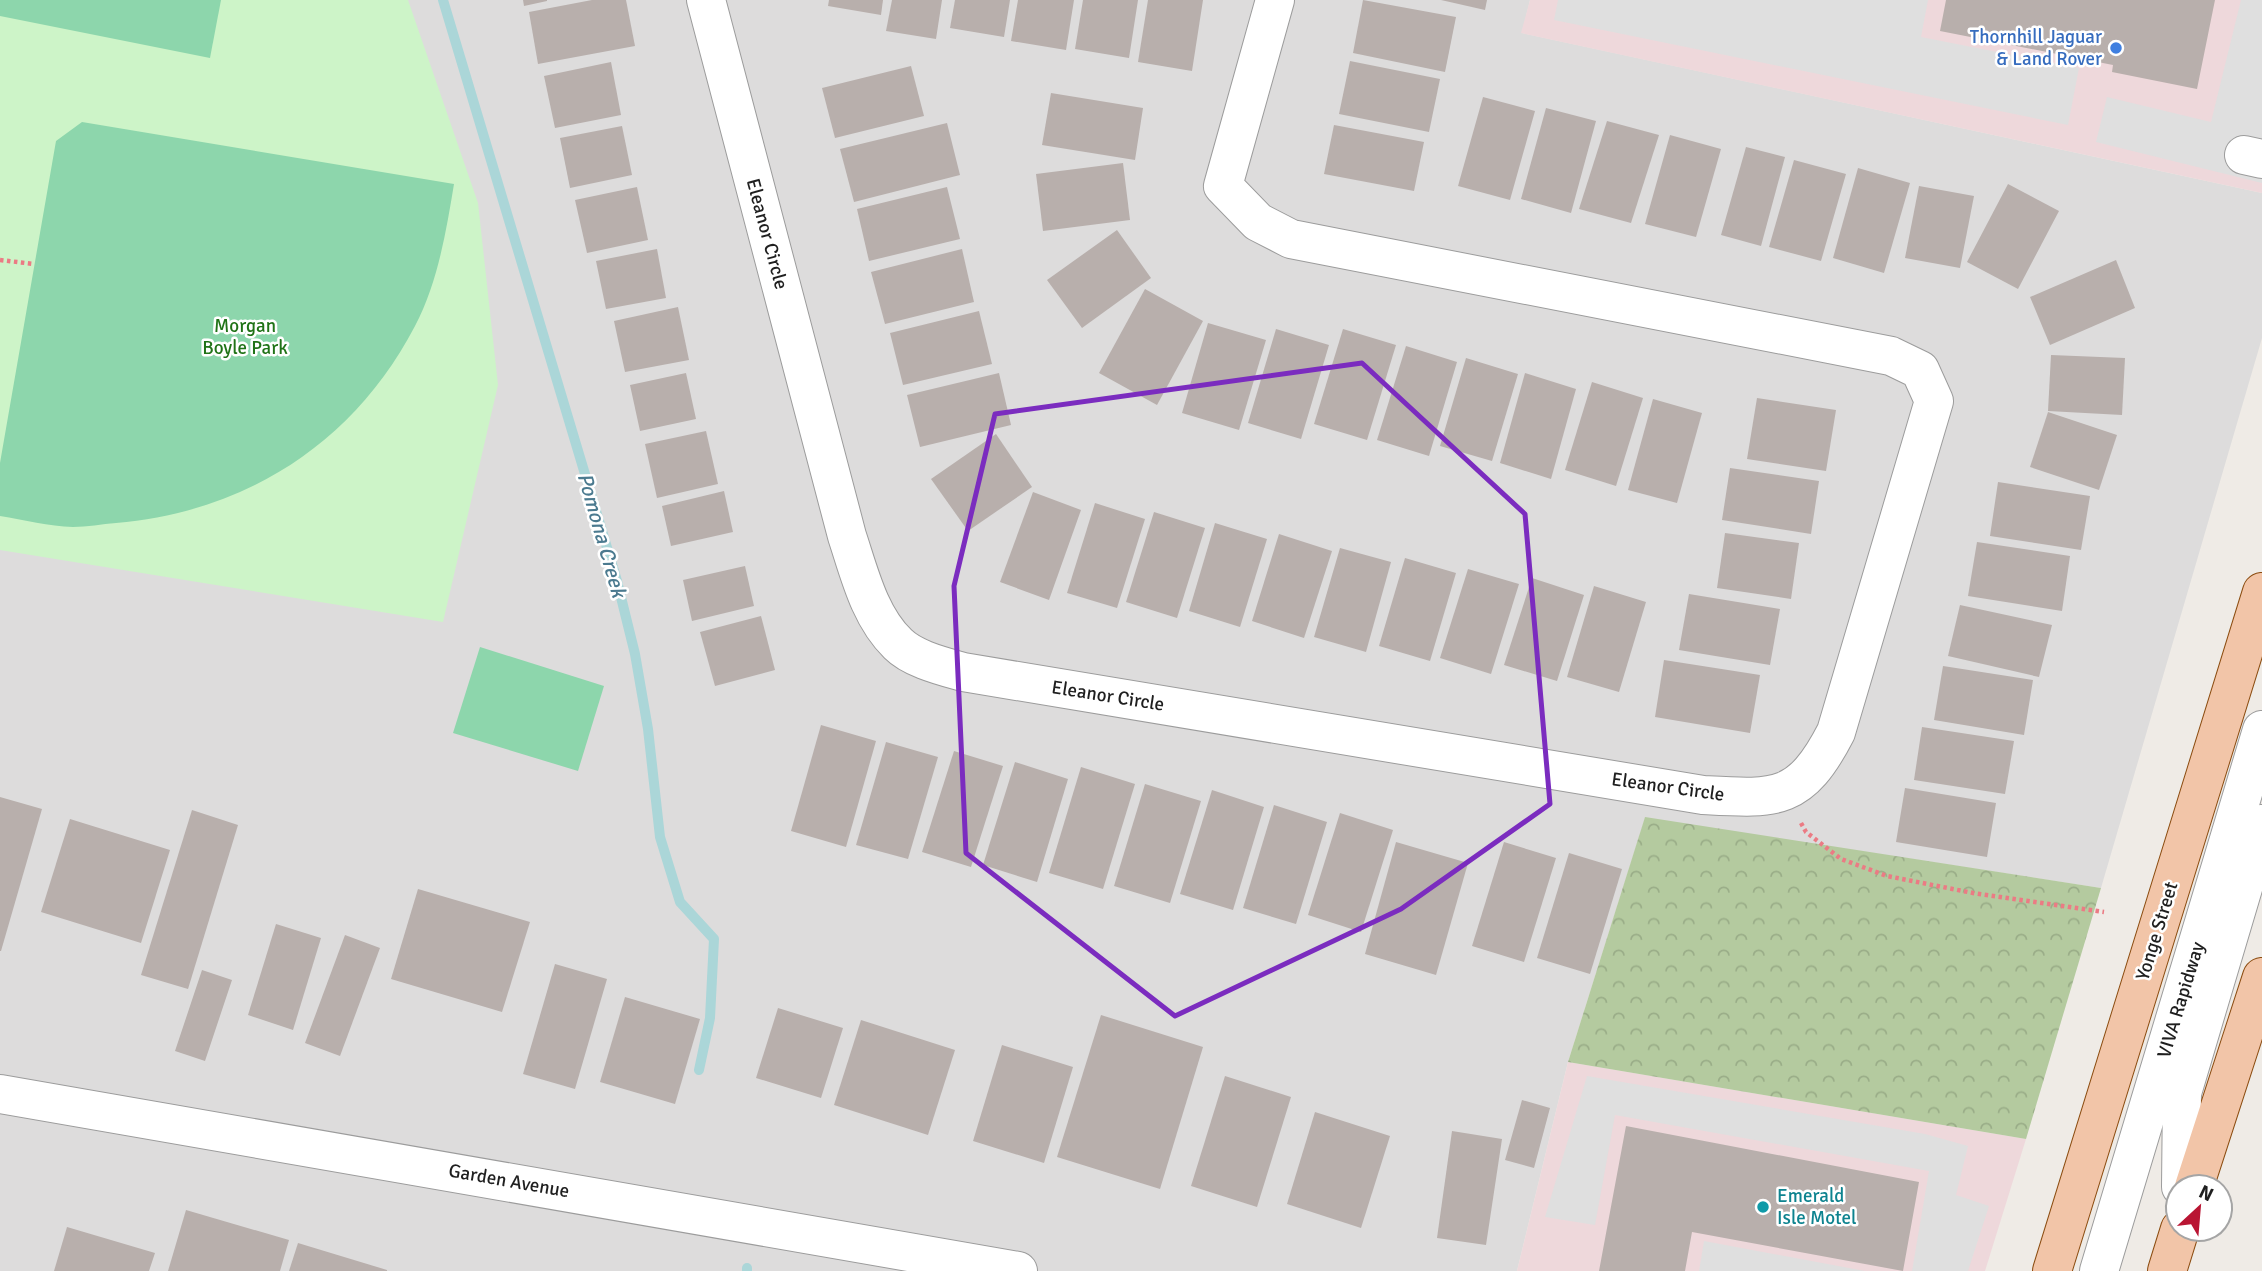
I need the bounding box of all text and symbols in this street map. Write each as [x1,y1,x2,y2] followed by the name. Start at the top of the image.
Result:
[1970,25,2102,71] place label: Thornhill Jaguar & Land Rover
[2108,40,2124,56] marker: Thornhill Jaguar & Land Rover
[741,176,793,292] street label: Eleanor Circle
[202,314,288,360] park label: Morgan Boyle Park
[572,470,633,603] water label: Pomona Creek
[1050,675,1166,717] street label: Eleanor Circle
[1610,767,1726,807] street label: Eleanor Circle
[2131,878,2183,983] street label: Yonge Street
[2152,939,2210,1061] street label: VIVA Rapidway
[447,1159,571,1203] street label: Garden Avenue
[2164,1173,2234,1243] north arrow
[2195,1180,2217,1207] text: N
[1777,1184,1857,1230] place label: Emerald Isle Motel
[1755,1199,1771,1215] marker: Emerald Isle Motel

